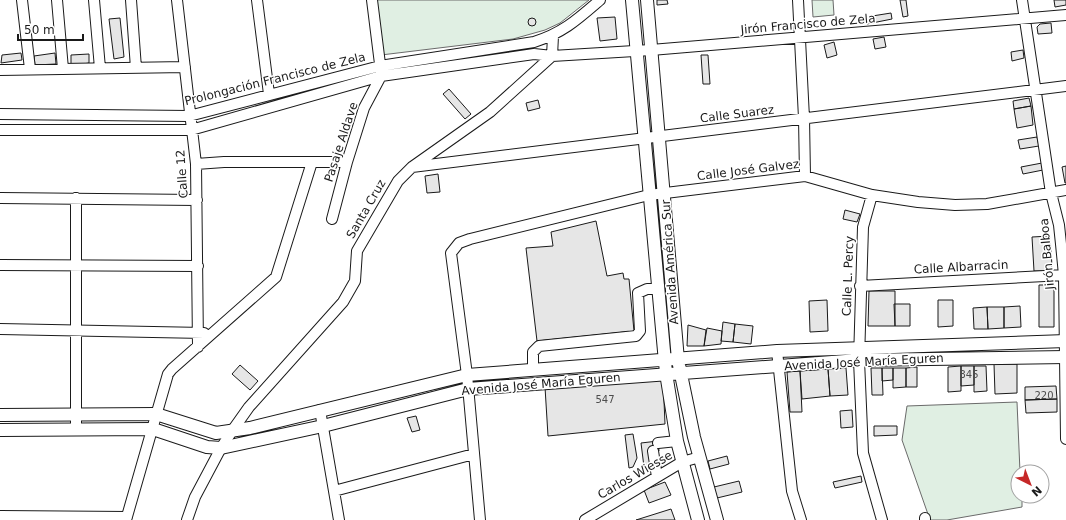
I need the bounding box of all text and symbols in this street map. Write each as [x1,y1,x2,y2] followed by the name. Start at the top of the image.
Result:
[739,11,876,37] street label: Jirón Francisco de Zela
[18,16,83,42] scale bar
[24,23,55,37] text: 50 m
[183,50,367,108] street label: Prolongación Francisco de Zela
[321,100,361,184] street label: Pasaje Aldave
[699,103,775,125] street label: Calle Suarez
[173,149,191,199] street label: Calle 12
[696,157,800,183] street label: Calle José Galvez
[344,177,388,241] street label: Santa Cruz
[659,199,681,325] street label: Avenida América Sur
[1037,218,1057,291] street label: Jirón Balboa
[840,236,856,316] street label: Calle L. Percy
[913,258,1009,276] street label: Calle Albarracin
[784,351,944,373] street label: Avenida José María Eguren
[959,369,979,380] house number: 345
[461,370,621,398] street label: Avenida José María Eguren
[1034,390,1054,401] house number: 220
[595,394,615,405] house number: 547
[595,448,675,502] street label: Carlos Wiesse
[1010,464,1050,504] north arrow
[1029,483,1044,499] text: N

